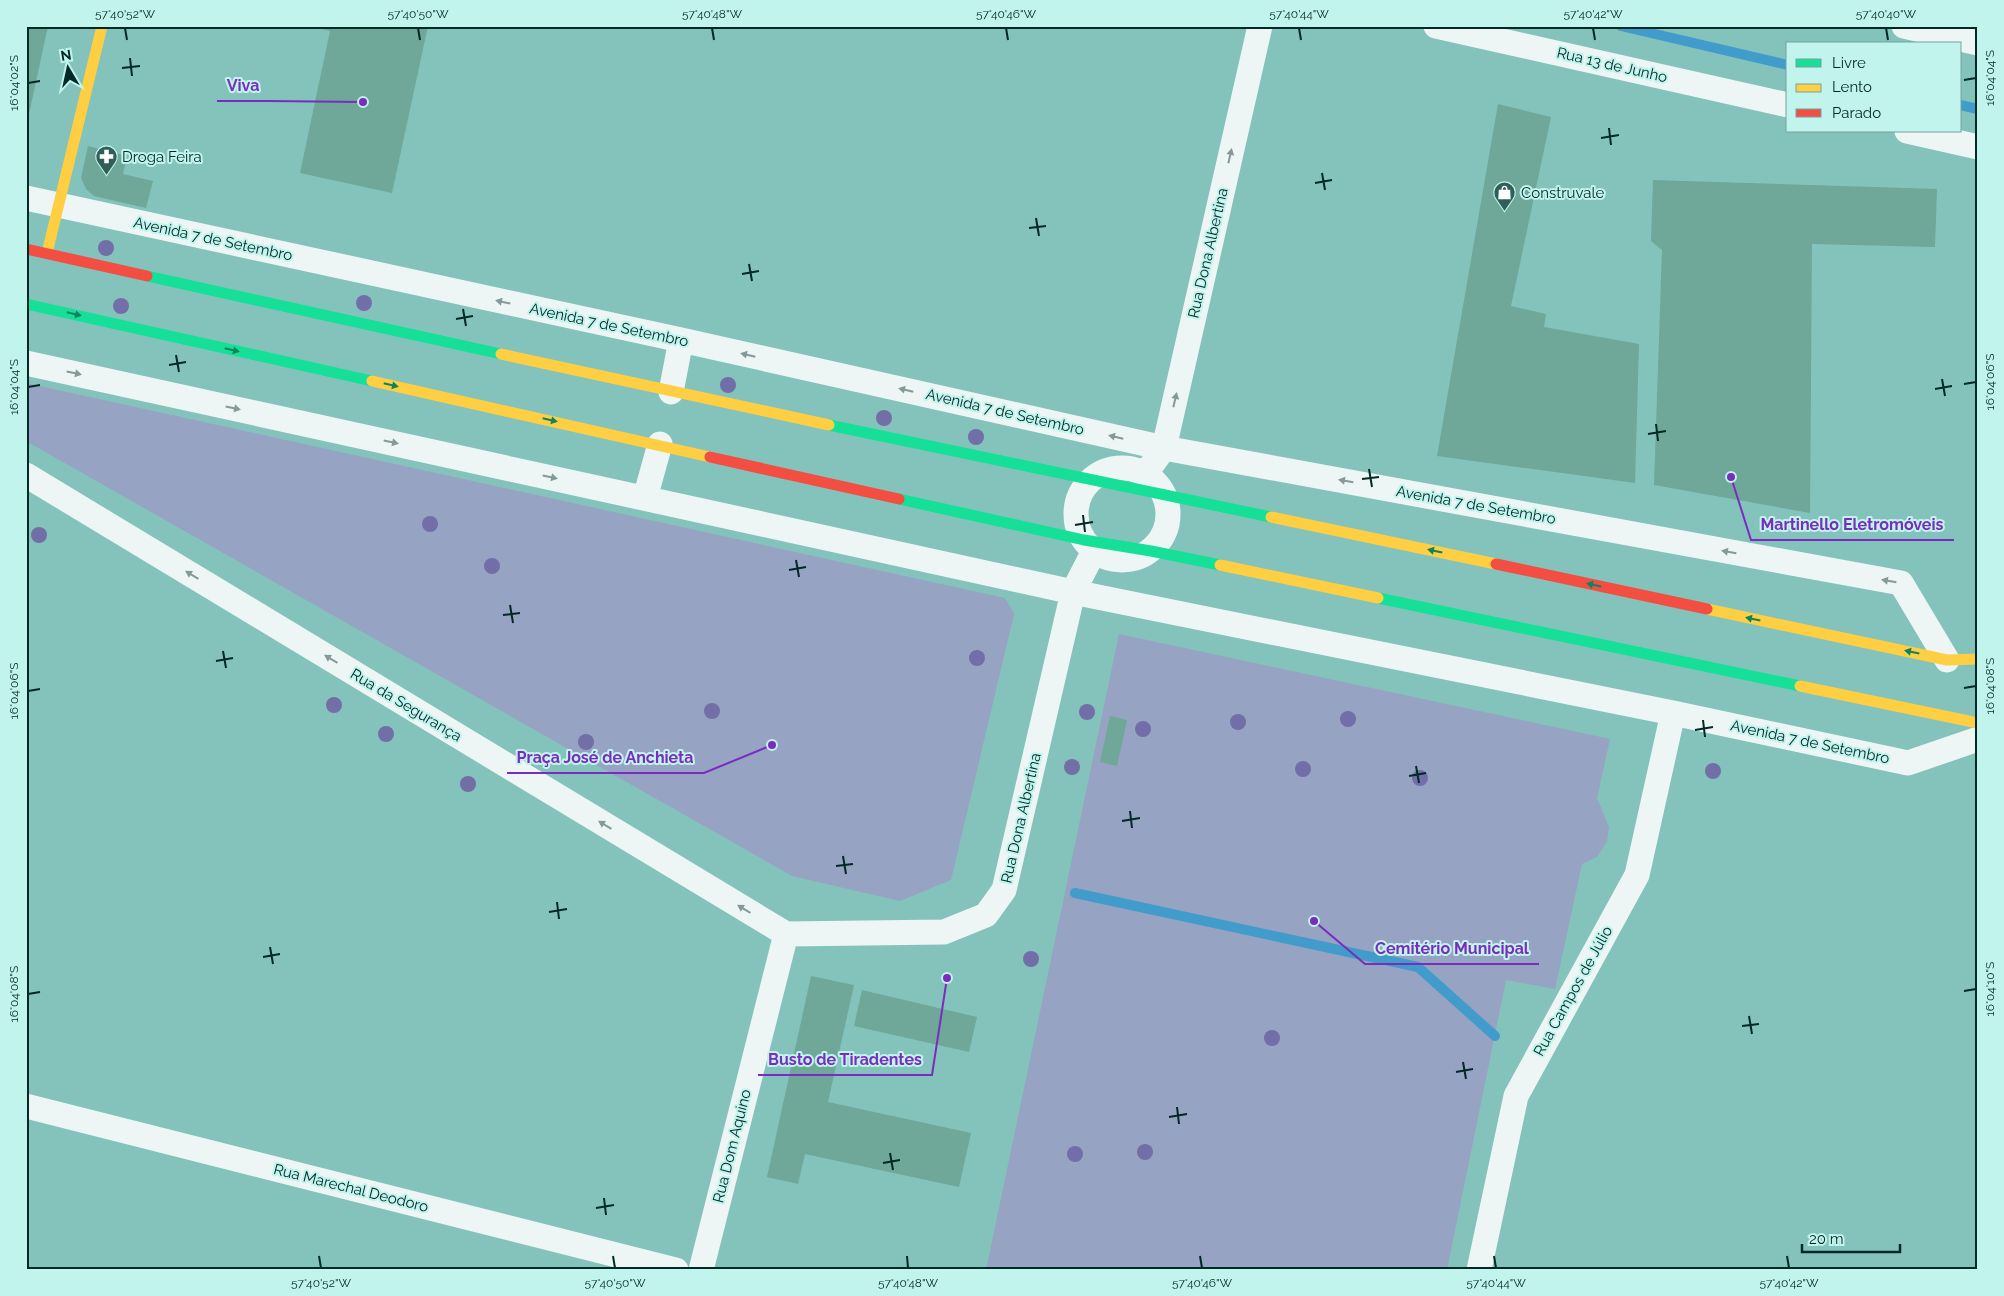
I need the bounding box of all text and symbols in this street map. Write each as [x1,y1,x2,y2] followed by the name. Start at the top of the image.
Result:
[95,7,155,21] text: 57°40'52"W
[388,7,449,21] text: 57°40'50"W
[682,7,742,21] text: 57°40'48"W
[976,7,1037,21] text: 57°40'46"W
[1269,7,1329,21] text: 57°40'44"W
[1563,7,1623,21] text: 57°40'42"W
[1856,7,1917,21] text: 57°40'40"W
[42,42,92,92] north arrow
[1786,42,1962,132] legend
[1555,44,1669,86] street label: Rua 13 de Junho
[59,46,72,64] text: N
[1983,50,1997,106] text: 16°04'04"S
[1832,54,1866,72] text: Livre
[7,55,21,111] text: 16°04'02"S
[217,70,269,101] callout: Viva
[227,76,259,95] text: Viva
[1832,78,1872,96] text: Lento
[1832,104,1881,122] text: Parado
[94,145,118,176] pharmacy icon: Droga Feira
[122,148,202,166] place label: Droga Feira
[1226,149,1234,164] one-way arrow
[1493,181,1517,212] shop icon: Construvale
[1521,184,1604,202] place label: Construvale
[1184,186,1232,320] street label: Rua Dona Albertina
[132,213,294,265] street label: Avenida 7 de Setembro
[496,298,511,306] one-way arrow
[528,299,690,351] street label: Avenida 7 de Setembro
[66,310,81,318] one-way arrow
[225,346,241,354] one-way arrow
[740,351,755,359] one-way arrow
[1983,354,1997,410] text: 16°04'06"S
[7,359,21,415] text: 16°04'04"S
[66,369,81,377] one-way arrow
[384,381,399,389] one-way arrow
[924,385,1086,439] street label: Avenida 7 de Setembro
[899,386,914,394] one-way arrow
[1171,393,1179,408] one-way arrow
[225,404,240,412] one-way arrow
[542,416,557,424] one-way arrow
[1109,433,1124,441] one-way arrow
[384,438,399,446] one-way arrow
[543,473,558,481] one-way arrow
[1337,477,1353,485] one-way arrow
[1395,482,1557,528] street label: Avenida 7 de Setembro
[1751,509,1954,540] callout: Martinello Eletromóveis
[1761,515,1943,534] text: Martinello Eletromóveis
[1428,547,1443,555] one-way arrow
[1721,547,1737,555] one-way arrow
[186,571,199,580] one-way arrow
[1881,577,1897,585] one-way arrow
[1587,581,1602,589] one-way arrow
[1746,615,1761,623] one-way arrow
[1904,648,1920,656] one-way arrow
[325,655,338,664] one-way arrow
[1983,658,1997,714] text: 16°04'08"S
[7,663,21,719] text: 16°04'06"S
[347,665,465,745] street label: Rua da Segurança
[1729,716,1891,768] street label: Avenida 7 de Setembro
[507,742,704,773] callout: Praça José de Anchieta
[517,748,693,767] text: Praça José de Anchieta
[997,751,1045,885] street label: Rua Dona Albertina
[599,820,612,830] one-way arrow
[738,905,751,914] one-way arrow
[1530,923,1616,1059] street label: Rua Campos de Júlio
[1365,933,1539,964] callout: Cemitério Municipal
[1375,939,1530,958] text: Cemitério Municipal
[1983,962,1997,1016] text: 16°04'10"S
[7,966,21,1022] text: 16°04'08"S
[758,1044,932,1075] callout: Busto de Tiradentes
[768,1050,922,1069] text: Busto de Tiradentes
[709,1087,755,1205] street label: Rua Dom Aquino
[272,1160,430,1216] street label: Rua Marechal Deodoro
[1802,1221,1899,1253] scale bar
[1809,1230,1844,1248] text: 20 m
[291,1276,351,1290] text: 57°40'52"W
[585,1276,646,1290] text: 57°40'50"W
[878,1276,938,1290] text: 57°40'48"W
[1172,1276,1233,1290] text: 57°40'46"W
[1466,1276,1526,1290] text: 57°40'44"W
[1759,1276,1819,1290] text: 57°40'42"W

